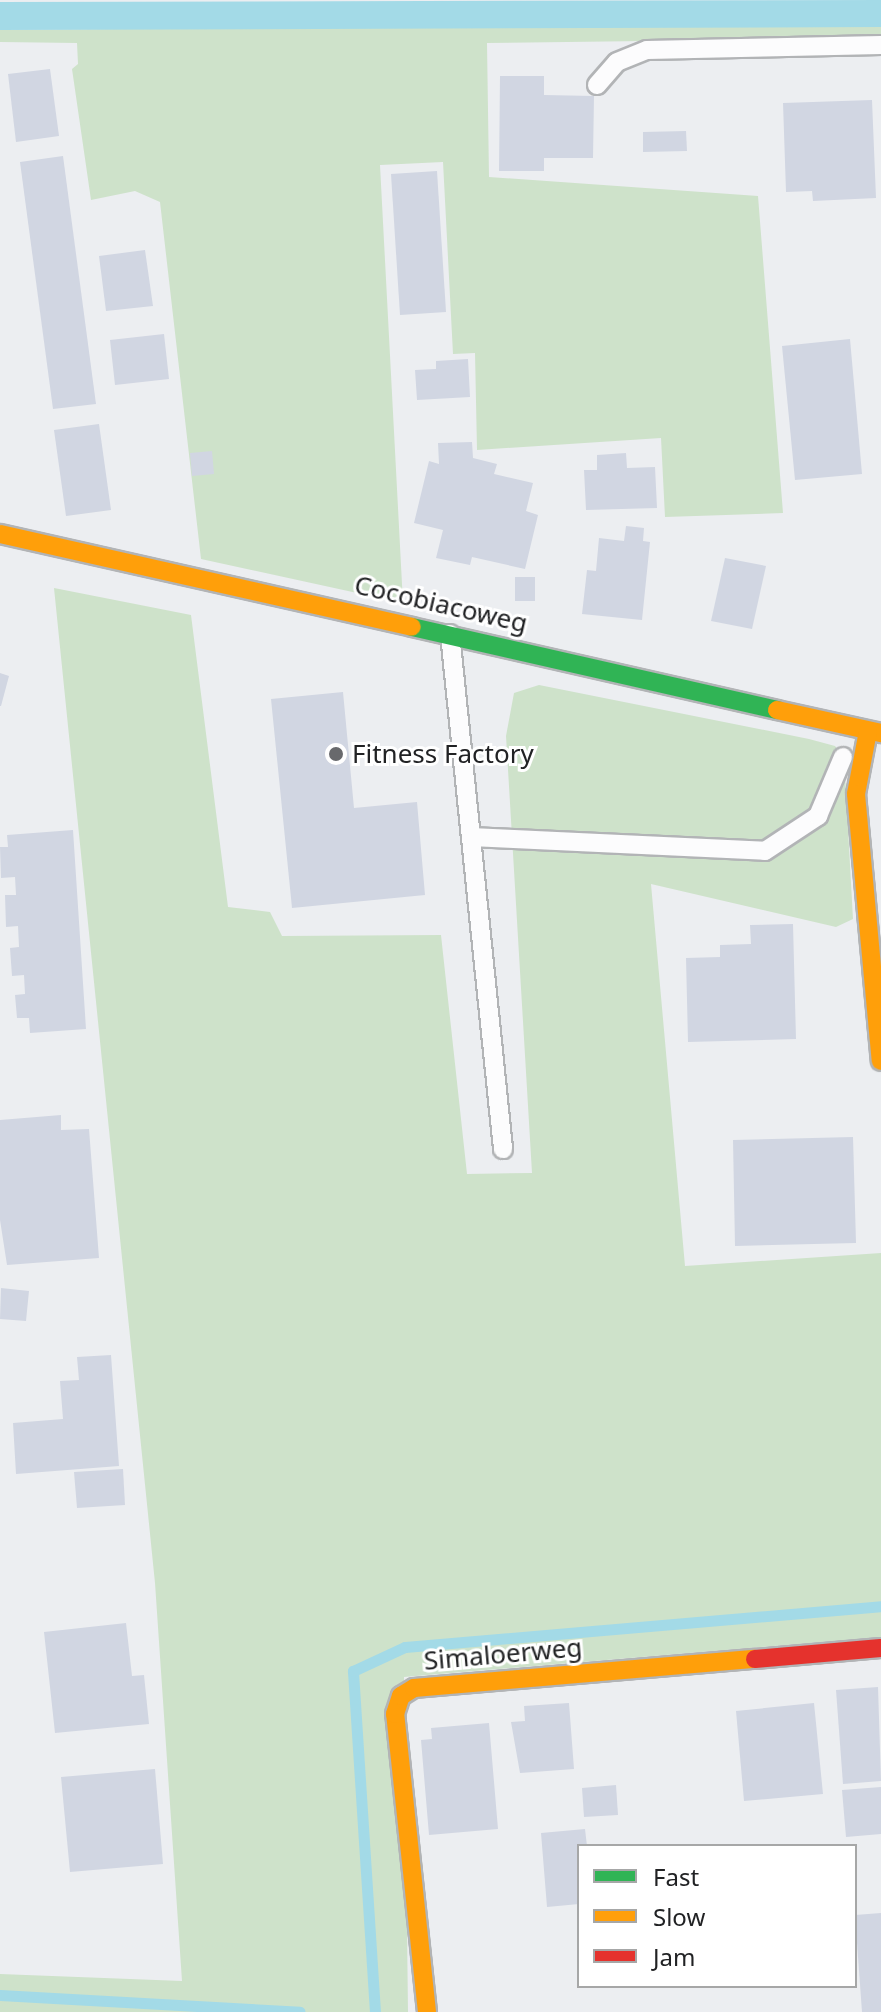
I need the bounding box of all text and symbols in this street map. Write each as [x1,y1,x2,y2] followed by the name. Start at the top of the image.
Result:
[352,569,530,639] street label: Cocobiacoweg
[352,738,534,770] place label: Fitness Factory
[327,745,345,763] marker: Fitness Factory
[423,1632,583,1676] street label: Simaloerweg
[577,1844,857,1988] legend
[653,1860,699,1893] text: Fast
[653,1900,705,1933] text: Slow
[653,1940,695,1973] text: Jam

